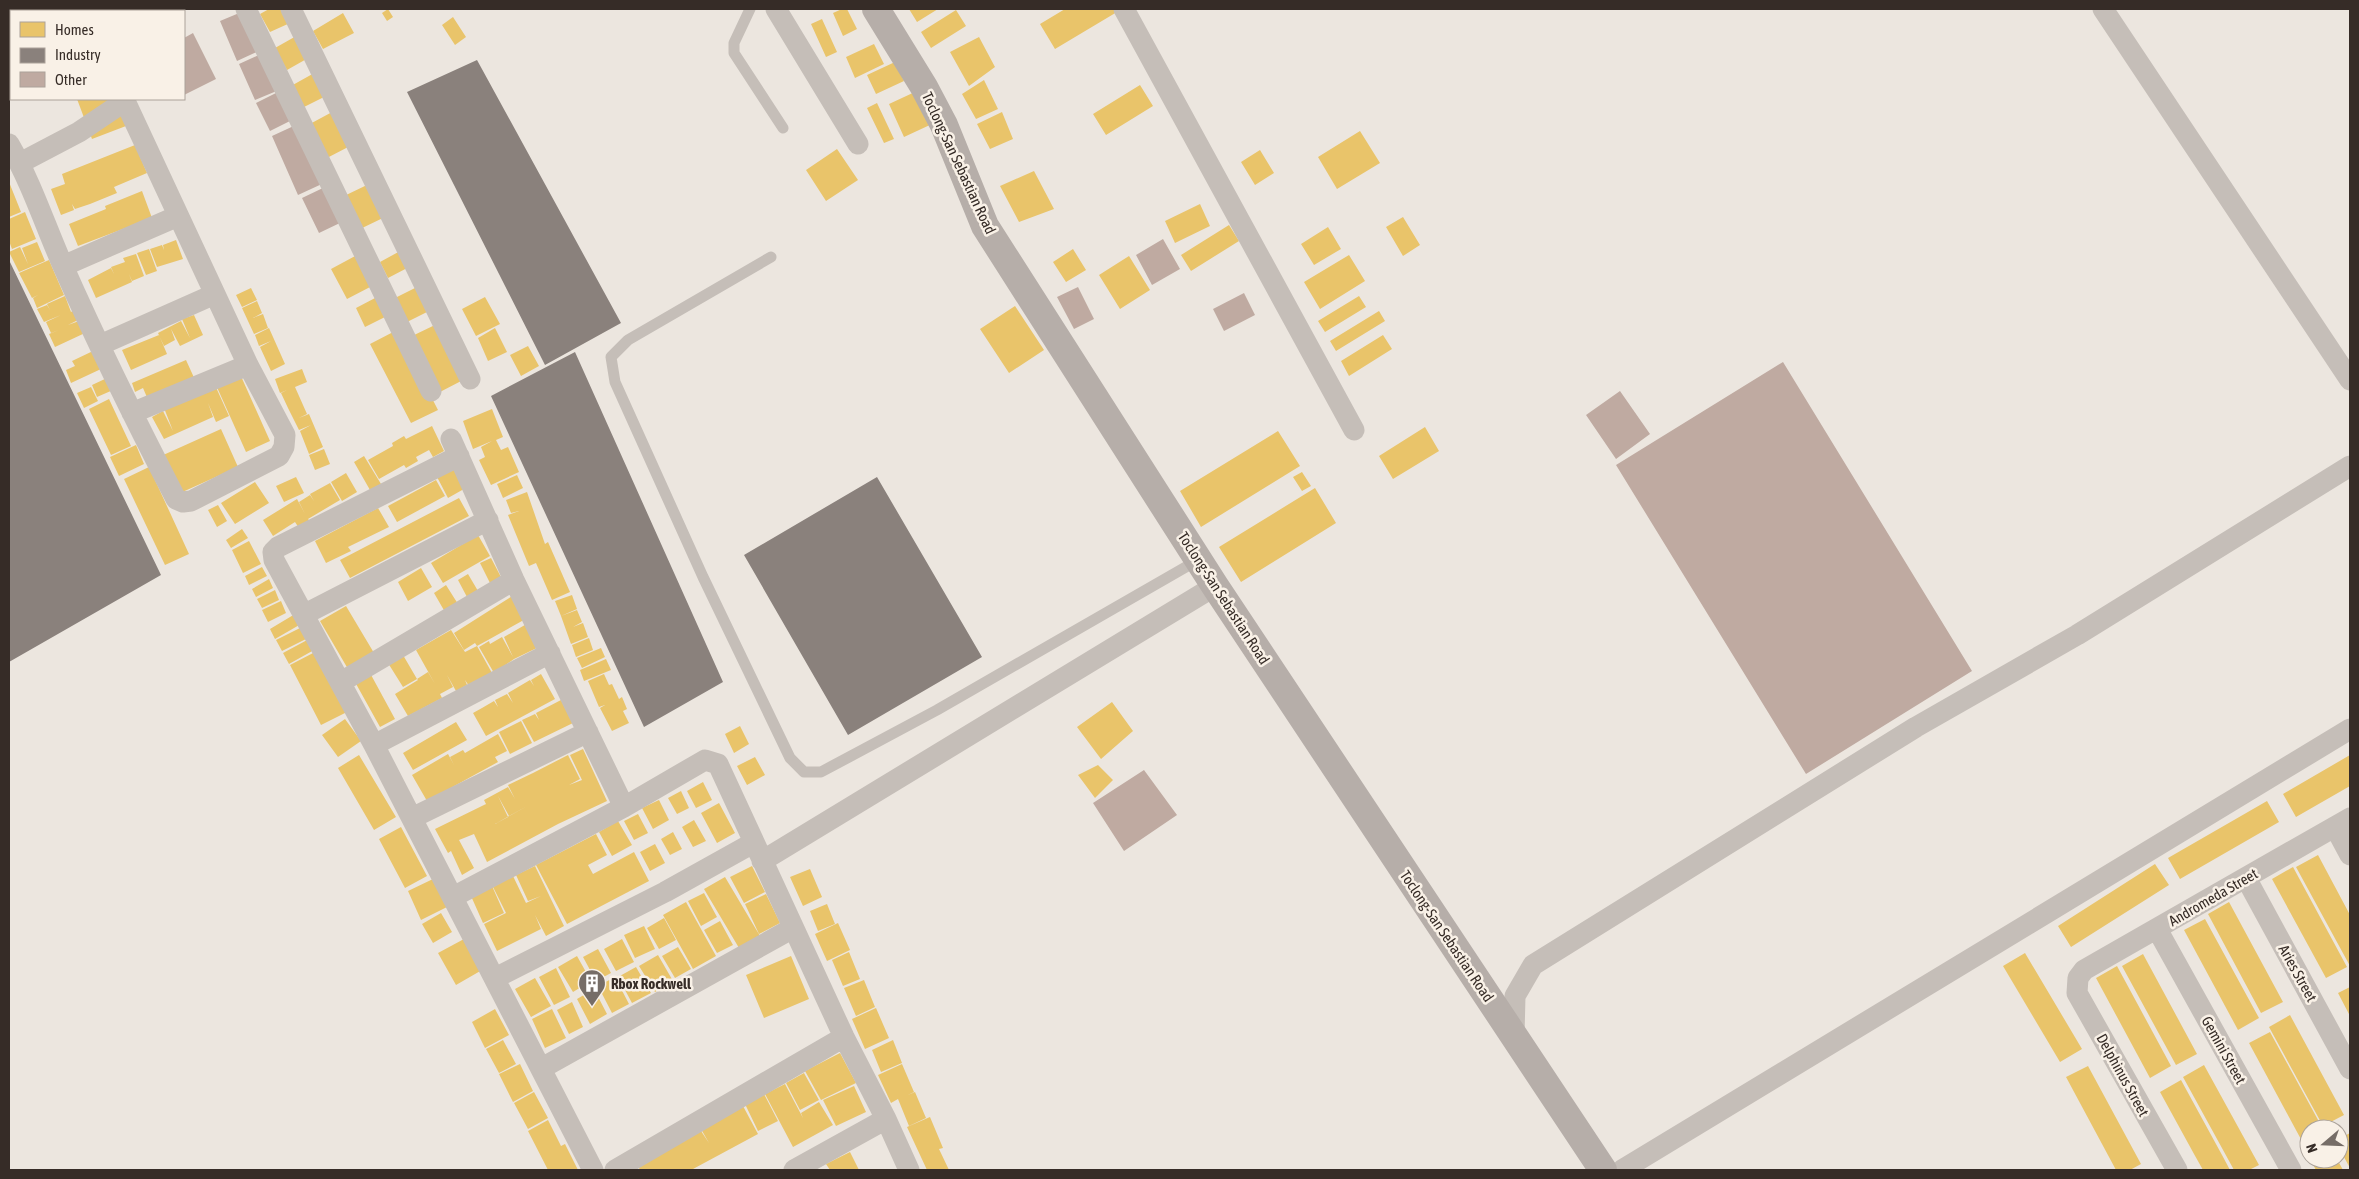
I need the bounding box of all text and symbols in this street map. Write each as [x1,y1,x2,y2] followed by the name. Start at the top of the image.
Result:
[10,10,185,100] legend
[55,21,94,38] text: Homes
[55,46,101,63] text: Industry
[55,71,87,88] text: Other
[919,89,999,237] street label: Toclong-San Sebastian Road
[1175,529,1273,667] street label: Toclong-San Sebastian Road
[2166,865,2260,929] street label: Andromeda Street
[1397,867,1497,1005] street label: Toclong-San Sebastian Road
[2275,942,2321,1004] street label: Aries Street
[577,968,607,1007] building icon: Rbox Rockwell
[611,975,692,992] place label: Rbox Rockwell
[2198,1013,2250,1087] street label: Gemini Street
[2093,1031,2153,1119] street label: Delphinus Street
[2299,1119,2349,1169] north arrow
[2303,1142,2321,1155] text: N

